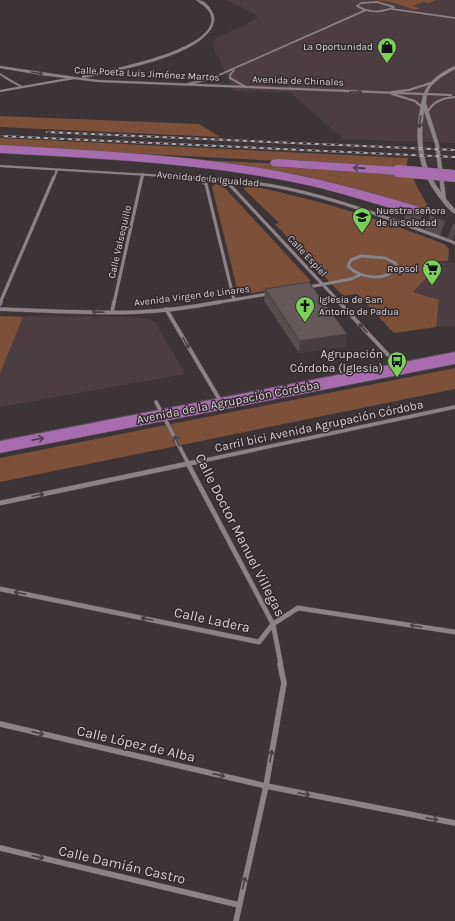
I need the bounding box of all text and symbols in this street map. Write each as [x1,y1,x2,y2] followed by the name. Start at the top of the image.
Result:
[376,36,398,64] shop icon: La Oportunidad
[303,41,373,53] place label: La Oportunidad
[74,64,220,84] street label: Calle Poeta Luis Jiménez Martos
[30,69,43,77] one-way arrow
[252,73,344,89] street label: Avenida de Chinales
[349,88,362,95] one-way arrow
[416,116,424,129] one-way arrow
[353,165,366,172] one-way arrow
[156,169,260,189] street label: Avenida de la Igualdad
[106,204,134,280] street label: Calle Valsequillo
[376,205,446,229] place label: Nuestra señora de la Soledad
[351,206,373,234] school or university icon: Nuestra señora de la Soledad
[285,233,329,279] street label: Calle Espiel
[421,258,443,286] supermarket icon: Repsol
[387,263,418,275] place label: Repsol
[133,283,251,309] street label: Avenida Virgen de Linares
[319,294,399,318] place label: Iglesia de San Antonio de Padua
[294,295,316,323] church icon: Iglesia de San Antonio de Padua
[92,308,105,316] one-way arrow
[359,324,368,334] one-way arrow
[182,337,190,349] one-way arrow
[290,347,383,375] place label: Agrupación Córdoba (Iglesia)
[386,350,408,378] bus stop icon: Agrupación Córdoba (Iglesia)
[135,377,321,427] street label: Avenida de la Agrupación Córdoba
[213,397,425,455] street label: Carril bici Avenida Agrupación Córdoba
[31,435,44,443] one-way arrow
[173,435,180,447] one-way arrow
[191,450,289,620] street label: Calle Doctor Manuel Villegas
[31,490,44,498] one-way arrow
[14,588,27,596] one-way arrow
[172,604,252,636] street label: Calle Ladera
[141,615,154,623] one-way arrow
[410,622,423,630] one-way arrow
[75,722,197,766] street label: Calle López de Alba
[31,729,44,737] one-way arrow
[267,750,275,763] one-way arrow
[212,772,225,780] one-way arrow
[297,790,310,798] one-way arrow
[425,815,438,823] one-way arrow
[57,842,187,888] street label: Calle Damián Castro
[31,854,44,862] one-way arrow
[240,877,248,890] one-way arrow

